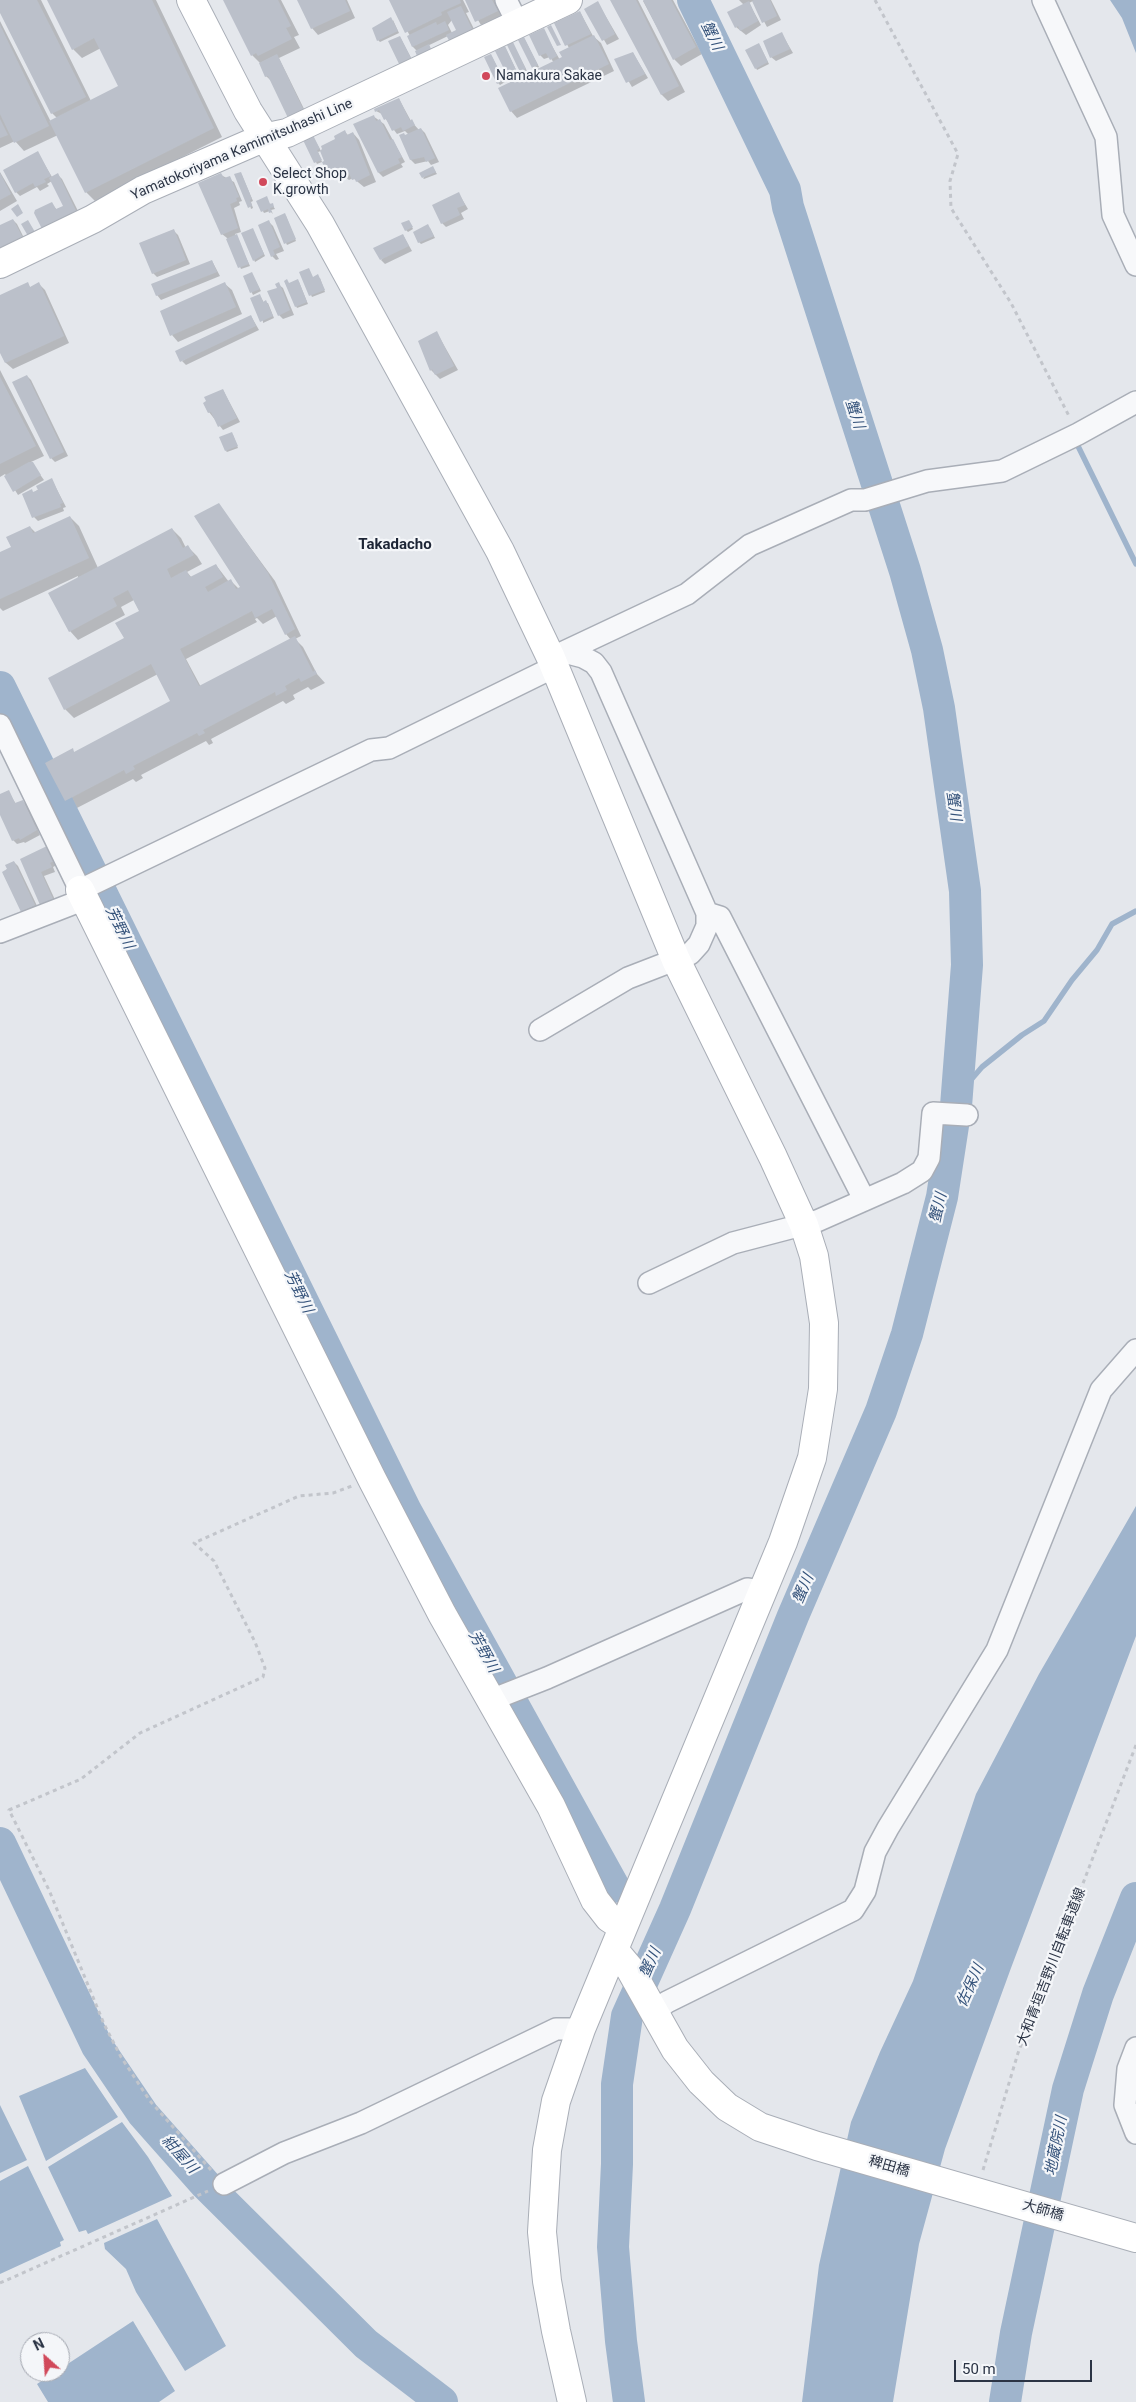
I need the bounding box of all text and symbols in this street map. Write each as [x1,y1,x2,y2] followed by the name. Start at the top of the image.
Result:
[696,19,726,53] water label: 蟹川
[496,68,602,84] place label: Namakura Sakae
[480,70,492,82] marker: Namakura Sakae
[129,96,355,204] street label: Yamatokoriyama Kamimitsuhashi Line
[273,166,347,198] place label: Select Shop K.growth
[257,176,269,188] marker: Select Shop K.growth
[841,397,867,431] water label: 蟹川
[358,536,432,554] district label: Takadacho
[942,790,964,822] water label: 蟹川
[101,904,137,952] water label: 芳野川
[927,1191,951,1225] water label: 蟹川
[280,1268,316,1316] water label: 芳野川
[790,1572,818,1606] water label: 蟹川
[464,1628,502,1676] water label: 芳野川
[1014,1886,1090,2048] street label: 大和青垣吉野川自転車道線
[637,1946,665,1980] water label: 蟹川
[954,1962,988,2010] water label: 佐保川
[1042,2115,1072,2177] water label: 地蔵院川
[157,2132,201,2178] water label: 紺屋川
[866,2153,912,2181] street label: 稗田橋
[1020,2197,1066,2225] street label: 大師橋
[20,2332,70,2382] north arrow
[31,2335,47,2354] text: N
[956,2350,1094,2382] scale bar
[962,2360,996,2378] text: 50 m

